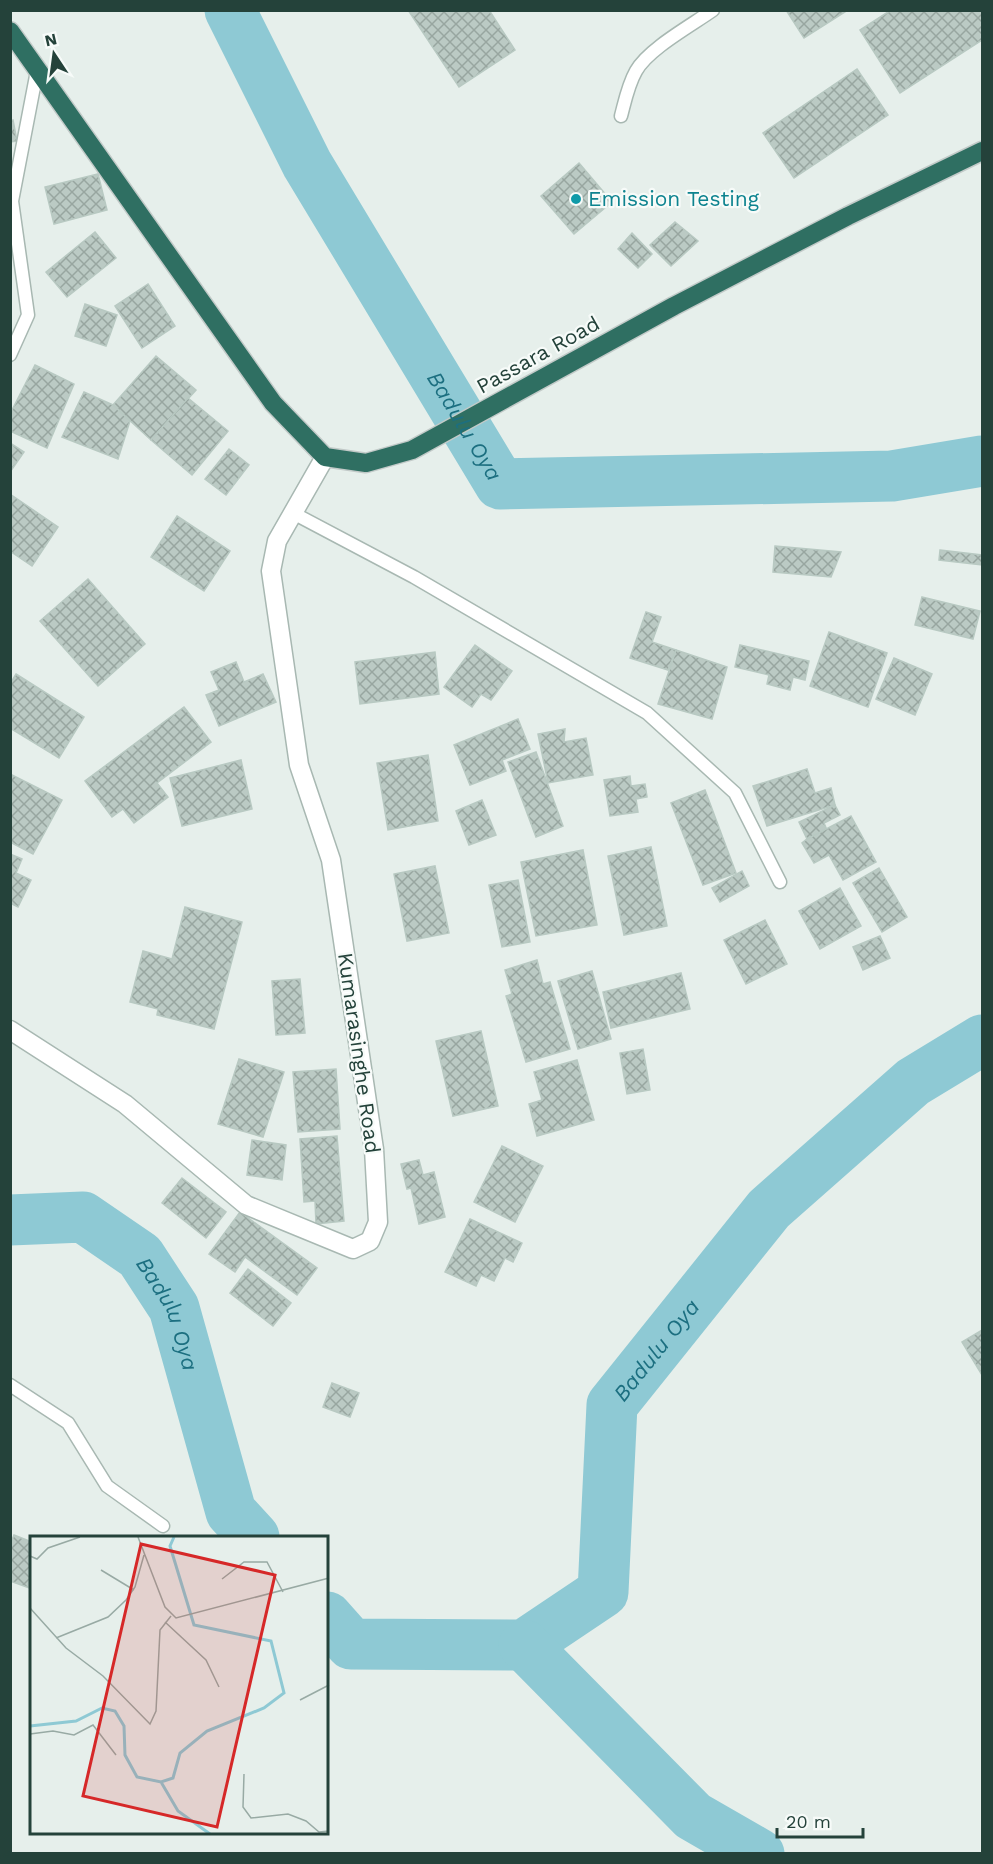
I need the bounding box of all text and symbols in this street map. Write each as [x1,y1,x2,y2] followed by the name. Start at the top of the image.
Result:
[24,24,84,84] north arrow
[43,29,59,50] text: N
[588,186,760,211] place label: Emission Testing
[569,192,583,206] marker: Emission Testing
[472,310,604,399] street label: Passara Road
[422,367,507,485] water label: Badulu Oya
[333,951,386,1155] street label: Kumarasinghe Road
[131,1252,203,1373] water label: Badulu Oya
[608,1294,705,1406] water label: Badulu Oya
[30,1536,328,1834] inset map
[777,1801,862,1839] scale bar
[786,1811,831,1832] text: 20 m

